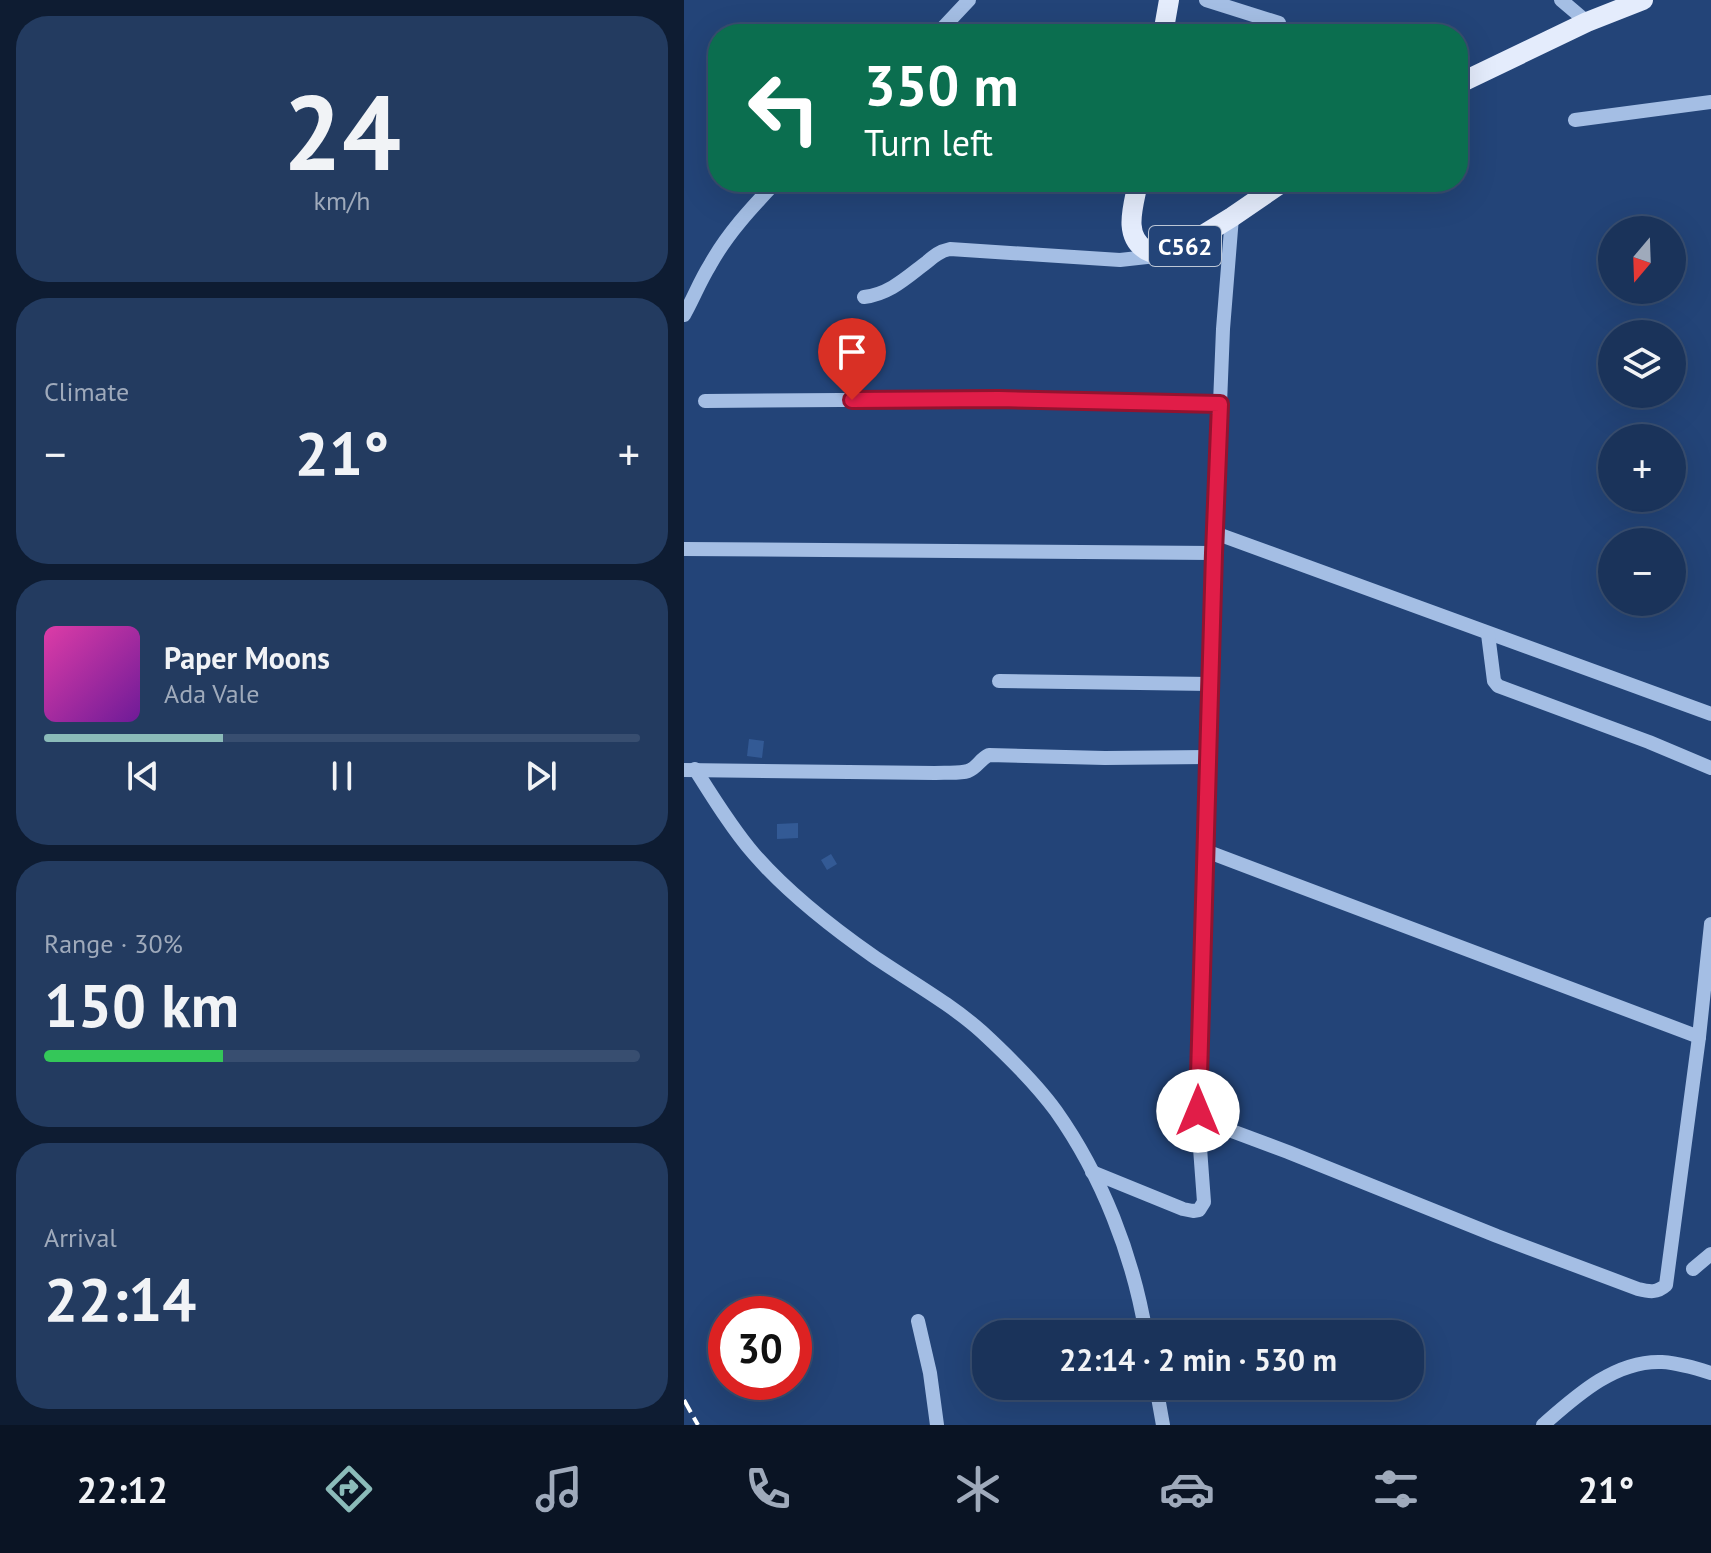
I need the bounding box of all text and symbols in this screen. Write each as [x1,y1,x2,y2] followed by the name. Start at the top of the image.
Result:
[864,49,1019,121] text: 350 m
[732,56,836,160] icon: left
[283,64,401,199] text: 24
[864,119,993,166] text: Turn left
[314,184,371,217] text: km/h
[1598,216,1686,304] north arrow
[1598,216,1686,616] map controls
[1149,226,1221,266] road number: C562
[818,318,886,400] pin
[1598,320,1686,408] button: layers
[830,330,874,374] icon: arrive
[44,375,129,408] text: Climate
[295,414,389,492] text: 21°
[1598,424,1686,512] button: +
[44,425,66,482] text: −
[618,425,640,482] text: +
[1598,528,1686,616] button: −
[164,638,330,677] text: Paper Moons
[164,677,259,710] text: Ada Vale
[121,754,165,798] icon: previous
[320,754,364,798] icon: pause
[519,754,563,798] icon: next
[44,927,183,960] text: Range · 30%
[44,966,239,1044] text: 150 km
[1156,1069,1240,1153] position arrow
[44,1221,117,1254] text: Arrival
[44,1260,196,1338] text: 22:14
[708,1296,812,1400] speed limit sign: 30
[1059,1340,1337,1379] text: 22:14 · 2 min · 530 m
[321,1461,377,1517] icon: directions
[531,1461,587,1517] icon: music
[740,1461,796,1517] icon: phone
[950,1461,1006,1517] icon: climate
[1159,1461,1215,1517] icon: car
[1368,1461,1424,1517] icon: filters
[77,1466,168,1513] text: 22:12
[1578,1466,1634,1513] text: 21°

